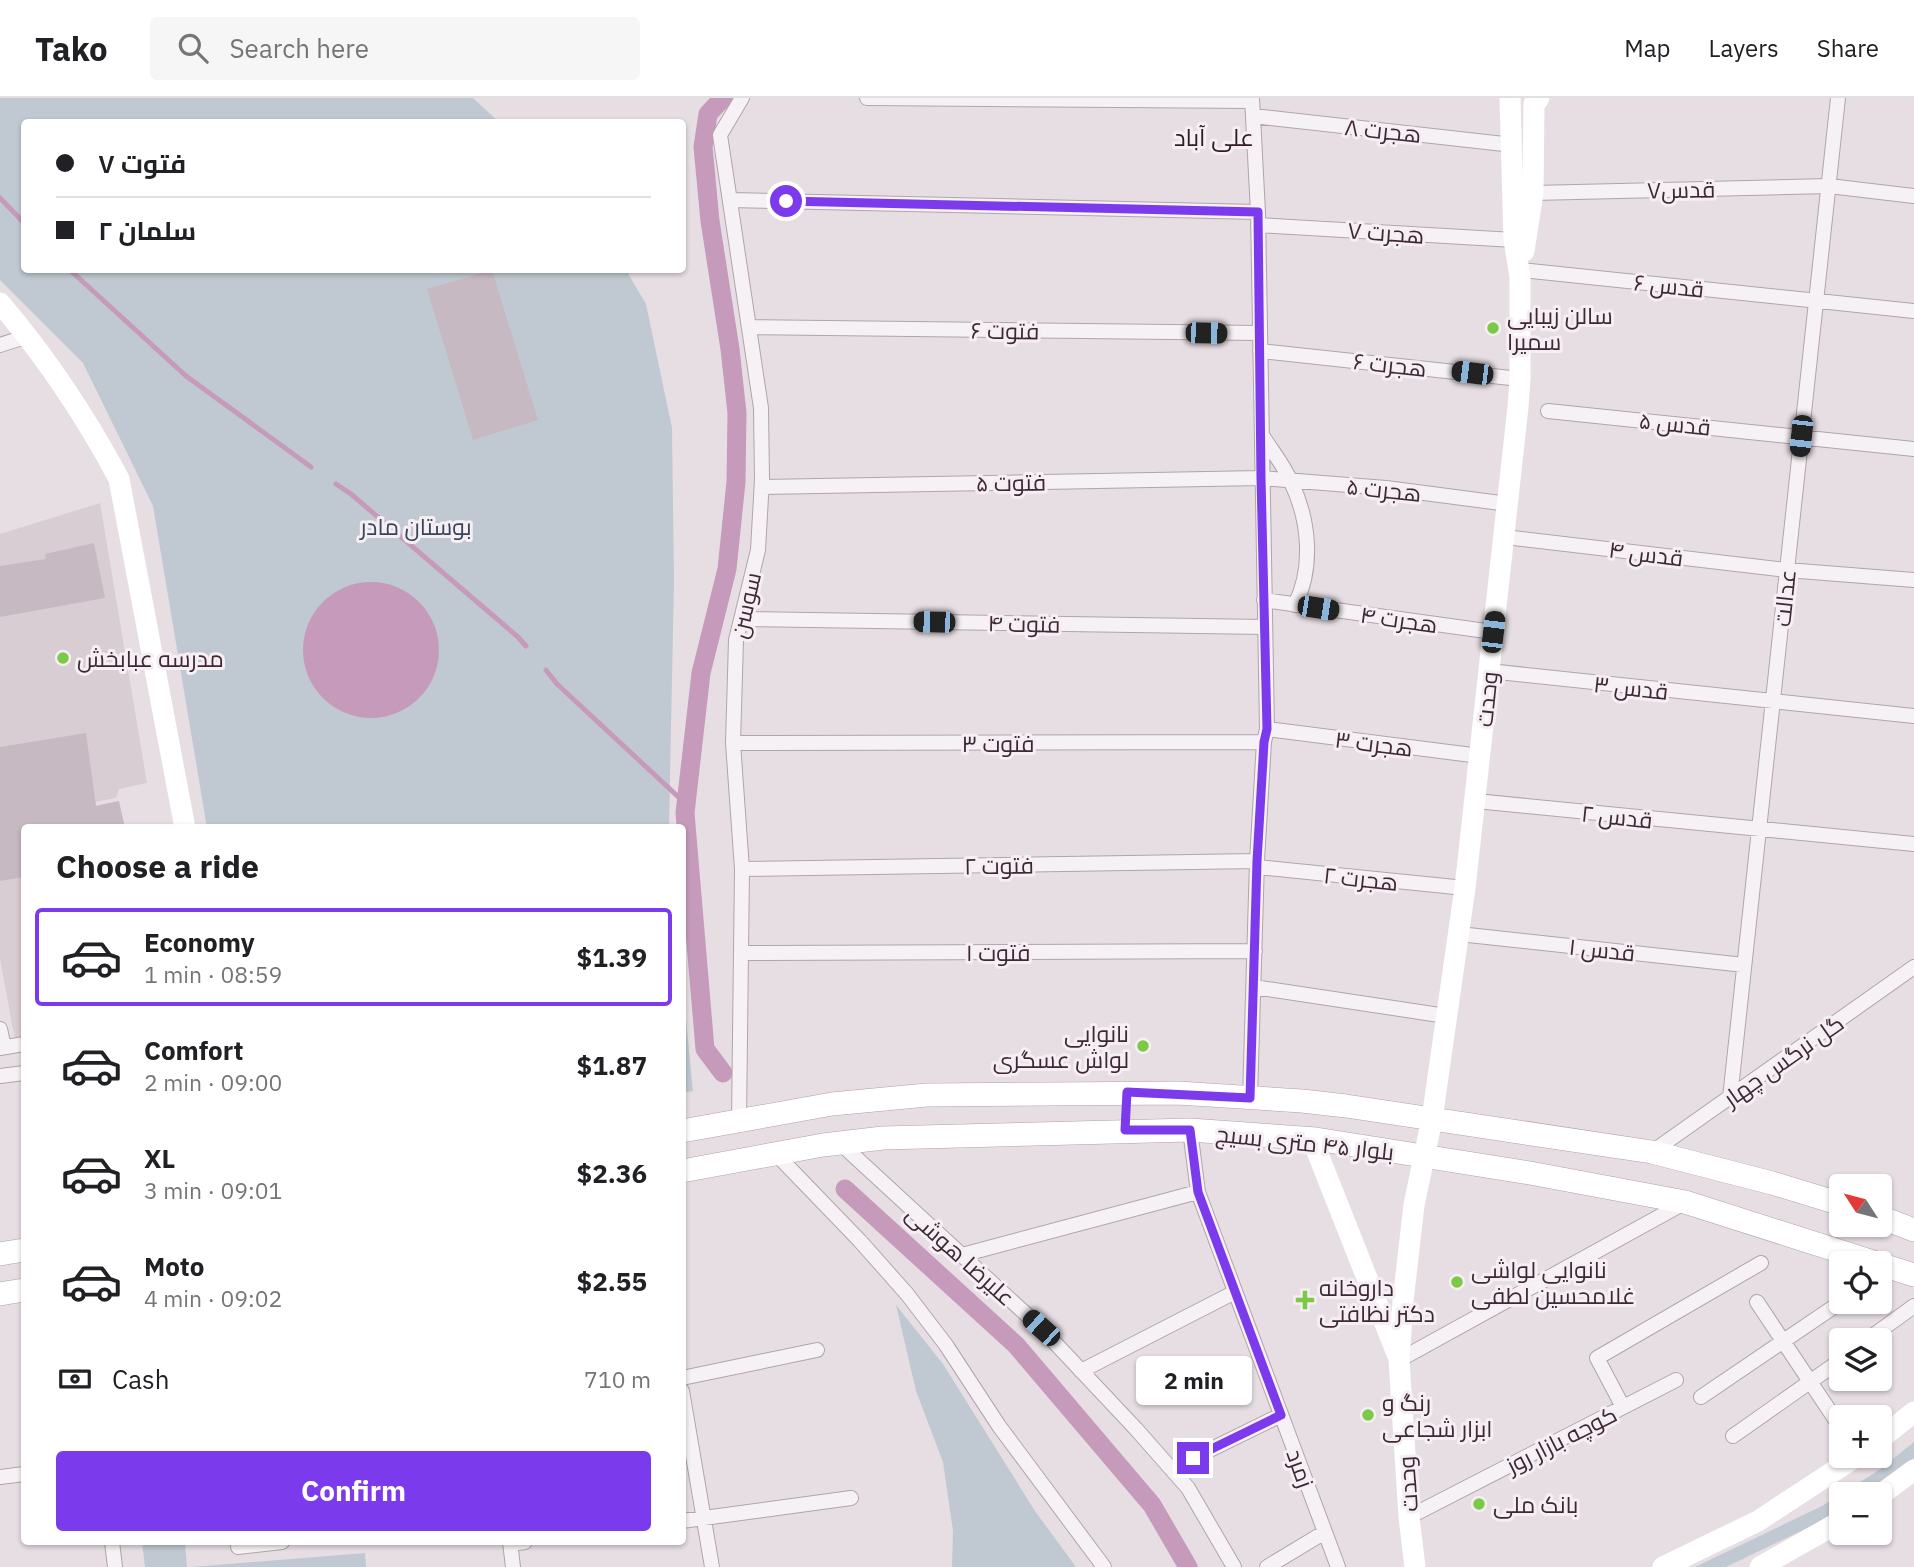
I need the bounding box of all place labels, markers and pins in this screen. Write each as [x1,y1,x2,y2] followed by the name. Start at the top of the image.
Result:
[1507,300,1613,356] place label: سالن زیبایی سمیرا
[1485,320,1501,336] marker: سالن زیبایی سمیرا
[77,643,224,673] place label: مدرسه عبابخش
[55,650,71,666] marker: مدرسه عبابخش
[993,1018,1129,1074] place label: نانوایی لواش عسگری
[1135,1038,1151,1054] marker: نانوایی لواش عسگری
[1471,1254,1635,1310] place label: نانوایی لواشی غلامحسین لطفی
[1319,1272,1435,1328] place label: داروخانه دکتر نظافتی
[1449,1274,1465,1290] marker: نانوایی لواشی غلامحسین لطفی
[1297,1292,1313,1308] marker: داروخانه دکتر نظافتی
[1382,1387,1493,1443] place label: رنگ و ابزار شجاعی
[1360,1407,1376,1423] marker: رنگ و ابزار شجاعی
[1493,1489,1578,1519] place label: بانک ملی
[1471,1496,1487,1512] marker: بانک ملی

